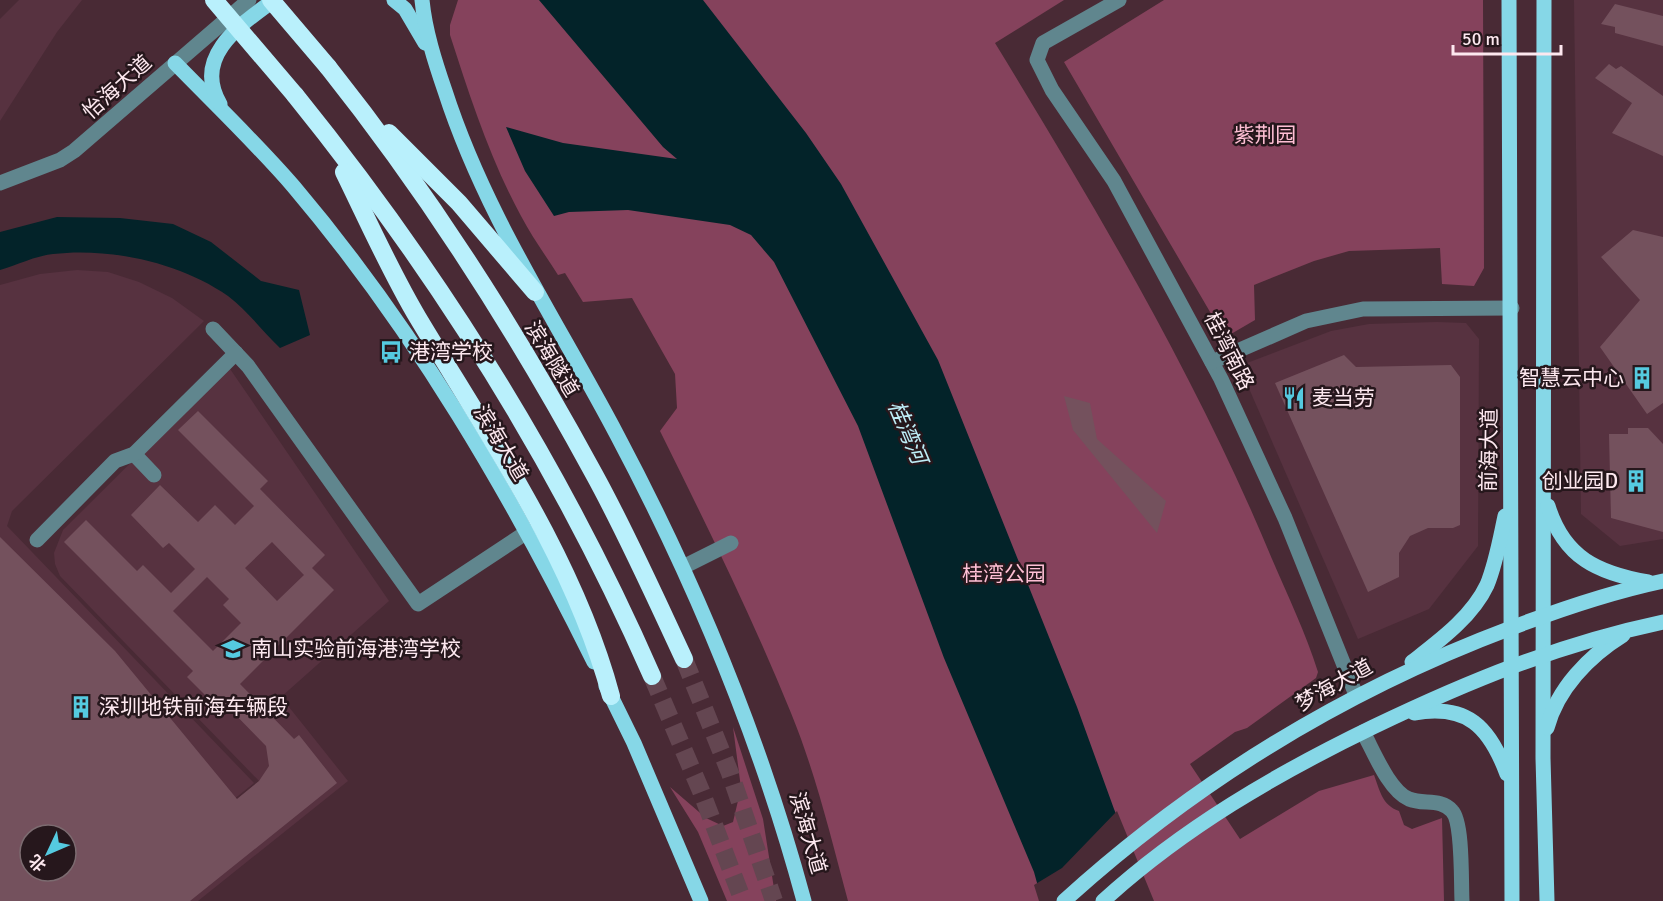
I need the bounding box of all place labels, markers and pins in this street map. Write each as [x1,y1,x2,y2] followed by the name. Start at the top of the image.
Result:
[378,339,404,365] bus stop icon: 港湾学校
[409,339,493,365] place label: 港湾学校
[1519,365,1624,391] place label: 智慧云中心
[1629,365,1655,391] building icon: 智慧云中心
[1281,385,1307,411] restaurant icon: 麦当劳
[1312,385,1375,411] place label: 麦当劳
[1541,468,1618,494] place label: 创业园D
[1623,468,1649,494] building icon: 创业园D
[220,636,246,662] school or university icon: 南山实验前海港湾学校
[251,636,461,662] place label: 南山实验前海港湾学校
[68,694,94,720] building icon: 深圳地铁前海车辆段
[99,694,288,720] place label: 深圳地铁前海车辆段

